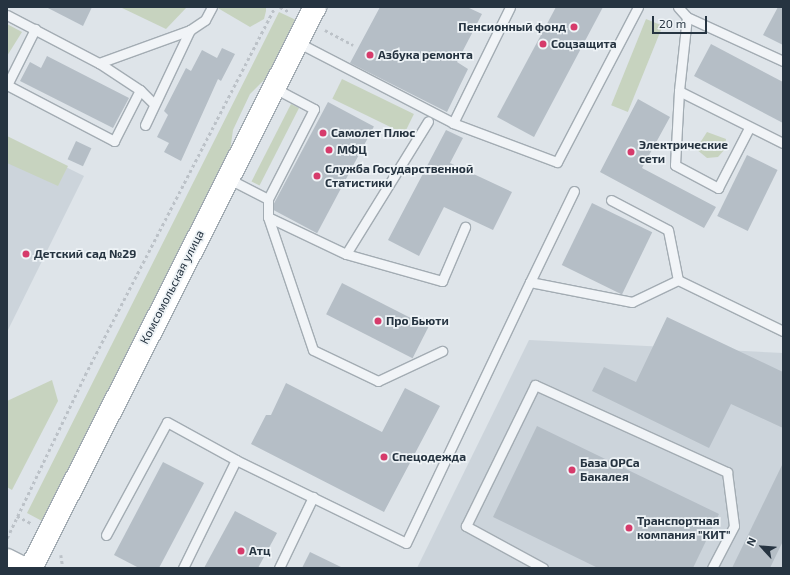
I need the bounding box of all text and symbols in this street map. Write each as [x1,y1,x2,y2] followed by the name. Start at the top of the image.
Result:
[654,8,709,34] scale bar
[659,16,686,30] text: 20 m
[458,20,566,34] place label: Пенсионный фонд
[569,22,579,32] marker: Пенсионный фонд
[551,37,617,51] place label: Соцзащита
[538,39,548,49] marker: Соцзащита
[378,48,473,62] place label: Азбука ремонта
[365,50,375,60] marker: Азбука ремонта
[331,126,415,140] place label: Самолет Плюс
[318,128,328,138] marker: Самолет Плюс
[639,138,728,166] place label: Электрические сети
[337,143,367,157] place label: МФЦ
[324,145,334,155] marker: МФЦ
[626,147,636,157] marker: Электрические сети
[325,162,473,190] place label: Служба Государственной Статистики
[312,171,322,181] marker: Служба Государственной Статистики
[137,228,207,346] street label: Комсомольская улица
[34,247,136,261] place label: Детский сад №29
[21,249,31,259] marker: Детский сад №29
[386,314,449,328] place label: Про Бьюти
[373,316,383,326] marker: Про Бьюти
[392,450,466,464] place label: Спецодежда
[379,452,389,462] marker: Спецодежда
[580,456,640,484] place label: База ОРСа Бакалея
[567,465,577,475] marker: База ОРСа Бакалея
[637,514,731,542] place label: Транспортная компания "КИТ"
[624,523,634,533] marker: Транспортная компания "КИТ"
[742,527,782,567] north arrow
[743,535,758,548] text: N
[249,544,271,558] place label: Атц
[236,546,246,556] marker: Атц

